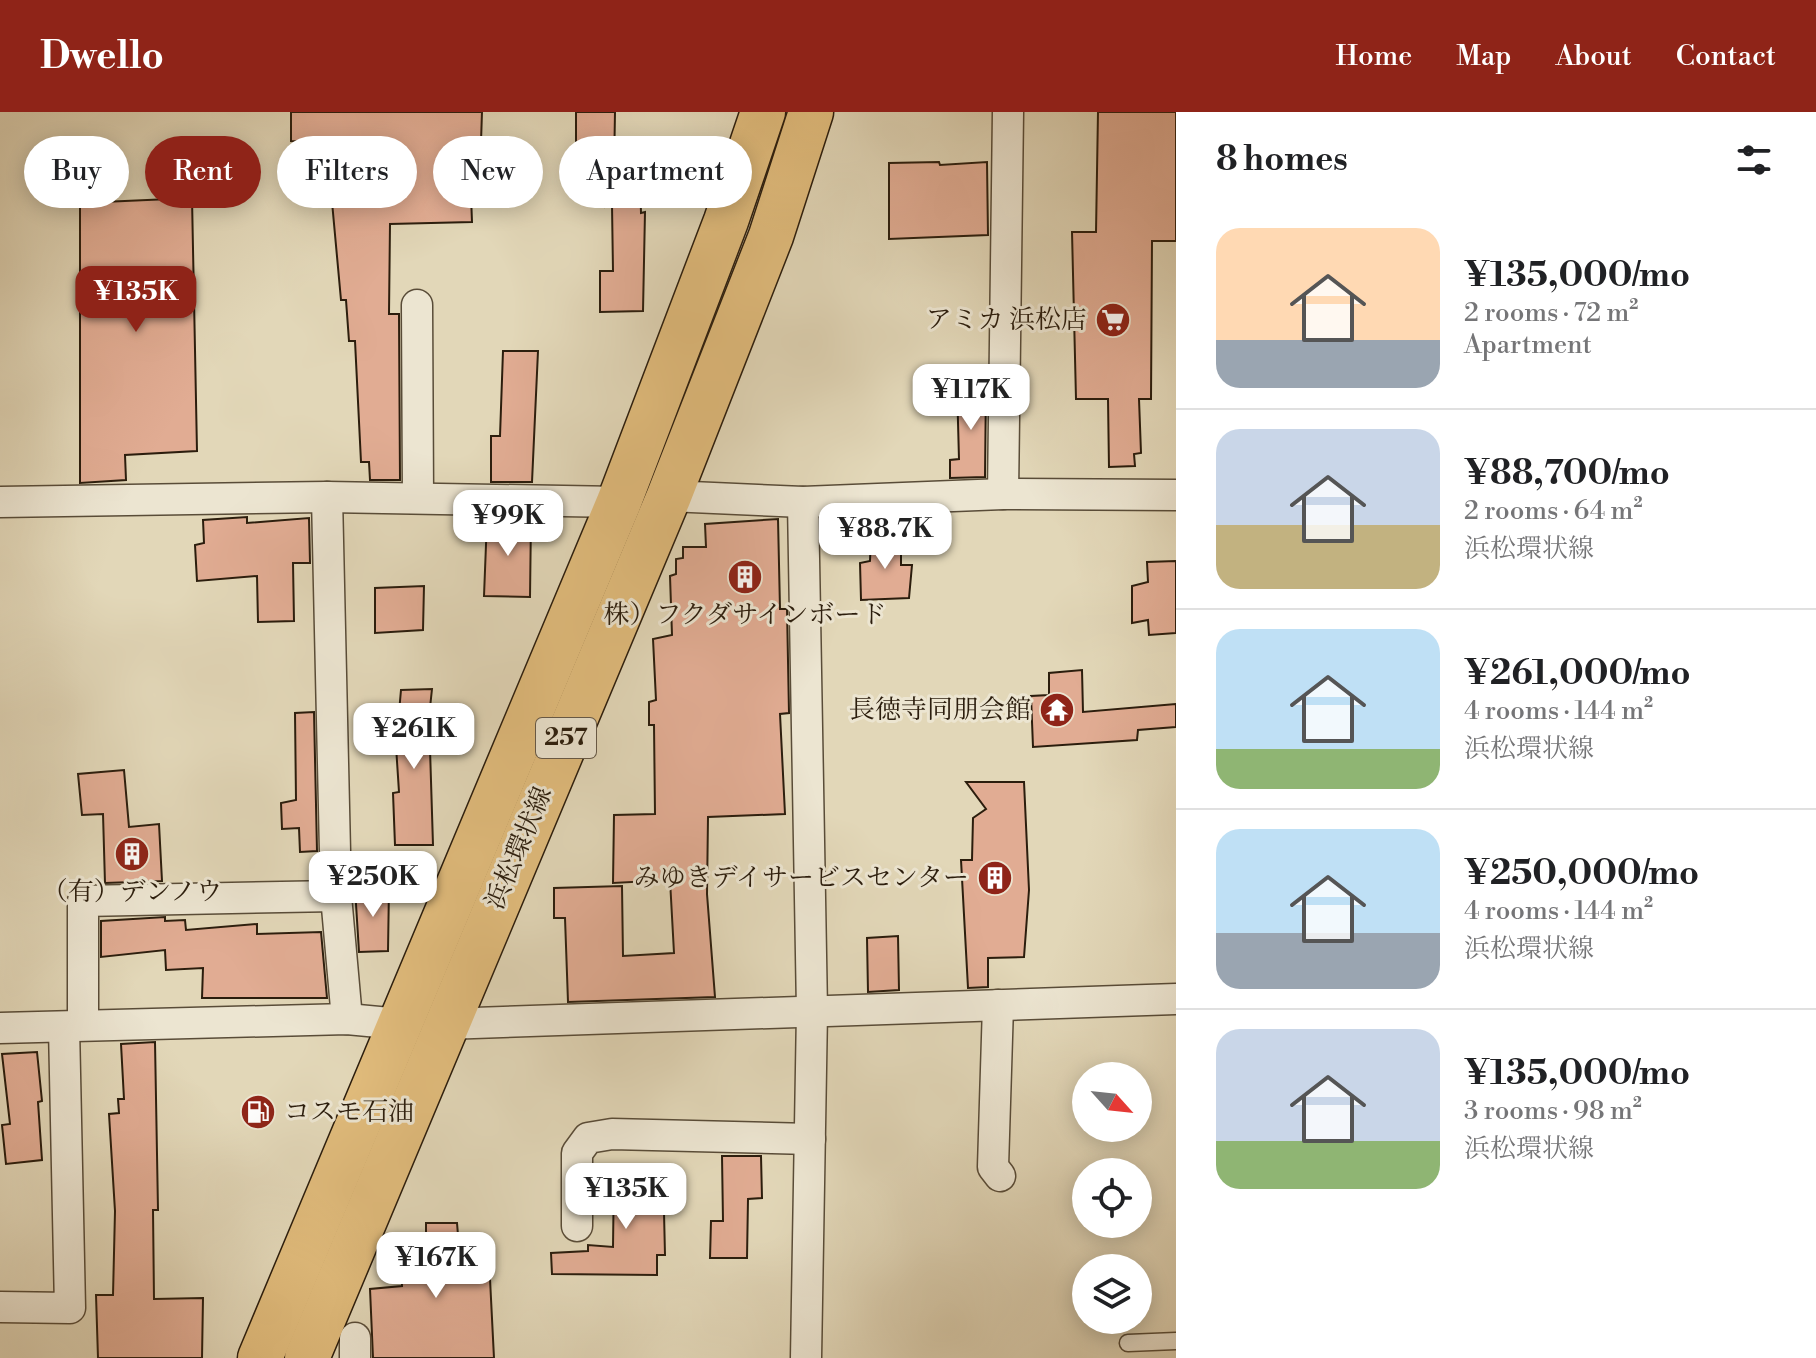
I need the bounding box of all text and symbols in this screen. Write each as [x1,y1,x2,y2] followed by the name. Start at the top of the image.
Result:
[40,33,164,80] text: Dwello
[1336,39,1412,74] text: Home
[1456,39,1511,74] text: Map
[1555,39,1632,74] text: About
[1676,39,1776,74] text: Contact
[24,136,129,208] chip: Buy
[145,136,261,208] chip: Rent
[277,136,417,208] chip: Filters
[433,136,543,208] chip: New
[559,136,752,208] chip: Apartment
[1732,138,1776,182] icon: filters
[1216,139,1348,181] text: 8 homes
[1464,255,1690,297] text: ¥135,000/mo
[1280,260,1376,356] icon: home
[80,266,192,334] pin: ¥135K
[93,276,179,308] text: ¥135K
[1464,297,1638,329] text: 2 rooms · 72 m²
[1094,301,1132,339] supermarket icon: アミカ 浜松店
[926,304,1087,336] place label: アミカ 浜松店
[1464,329,1592,361] text: Apartment
[915,364,1027,432] pin: ¥117K
[931,374,1011,406] text: ¥117K
[1464,453,1670,495] text: ¥88,700/mo
[1280,461,1376,557] icon: home
[461,490,555,558] pin: ¥99K
[1464,495,1643,527] text: 2 rooms · 64 m²
[471,500,545,532] text: ¥99K
[820,503,950,571] pin: ¥88.7K
[837,513,933,545] text: ¥88.7K
[1464,533,1594,565] text: 浜松環状線
[726,558,764,596] building icon: 株）フクダサインボード
[604,599,886,631] place label: 株）フクダサインボード
[1464,653,1691,695] text: ¥261,000/mo
[1280,661,1376,757] icon: home
[1038,691,1076,729] temple icon: 長徳寺同朋会館
[849,694,1031,726] place label: 長徳寺同朋会館
[1464,695,1653,727] text: 4 rooms · 144 m²
[358,703,470,771] pin: ¥261K
[371,713,457,745] text: ¥261K
[536,718,596,758] road number: 257
[1464,733,1594,765] text: 浜松環状線
[479,782,559,914] street label: 浜松環状線
[113,835,151,873] building icon: （有）デンノウ
[317,851,429,919] pin: ¥250K
[1464,853,1699,895] text: ¥250,000/mo
[976,859,1014,897] building icon: みゆきデイサービスセンター
[327,861,419,893] text: ¥250K
[1280,861,1376,957] icon: home
[634,862,969,894] place label: みゆきデイサービスセンター
[42,876,222,908] place label: （有）デンノウ
[1464,895,1653,927] text: 4 rooms · 144 m²
[1464,933,1594,965] text: 浜松環状線
[1464,1053,1690,1095] text: ¥135,000/mo
[1280,1061,1376,1157] icon: home
[1072,1062,1152,1142] north arrow
[1072,1062,1152,1334] map controls
[239,1093,277,1131] fuel station icon: コスモ石油
[1464,1095,1642,1127] text: 3 rooms · 98 m²
[284,1096,414,1128] place label: コスモ石油
[1464,1133,1594,1165] text: 浜松環状線
[1072,1158,1152,1238] button: locate
[570,1163,682,1231] pin: ¥135K
[583,1173,669,1205] text: ¥135K
[380,1232,492,1300] pin: ¥167K
[394,1242,478,1274] text: ¥167K
[1072,1254,1152,1334] button: layers

